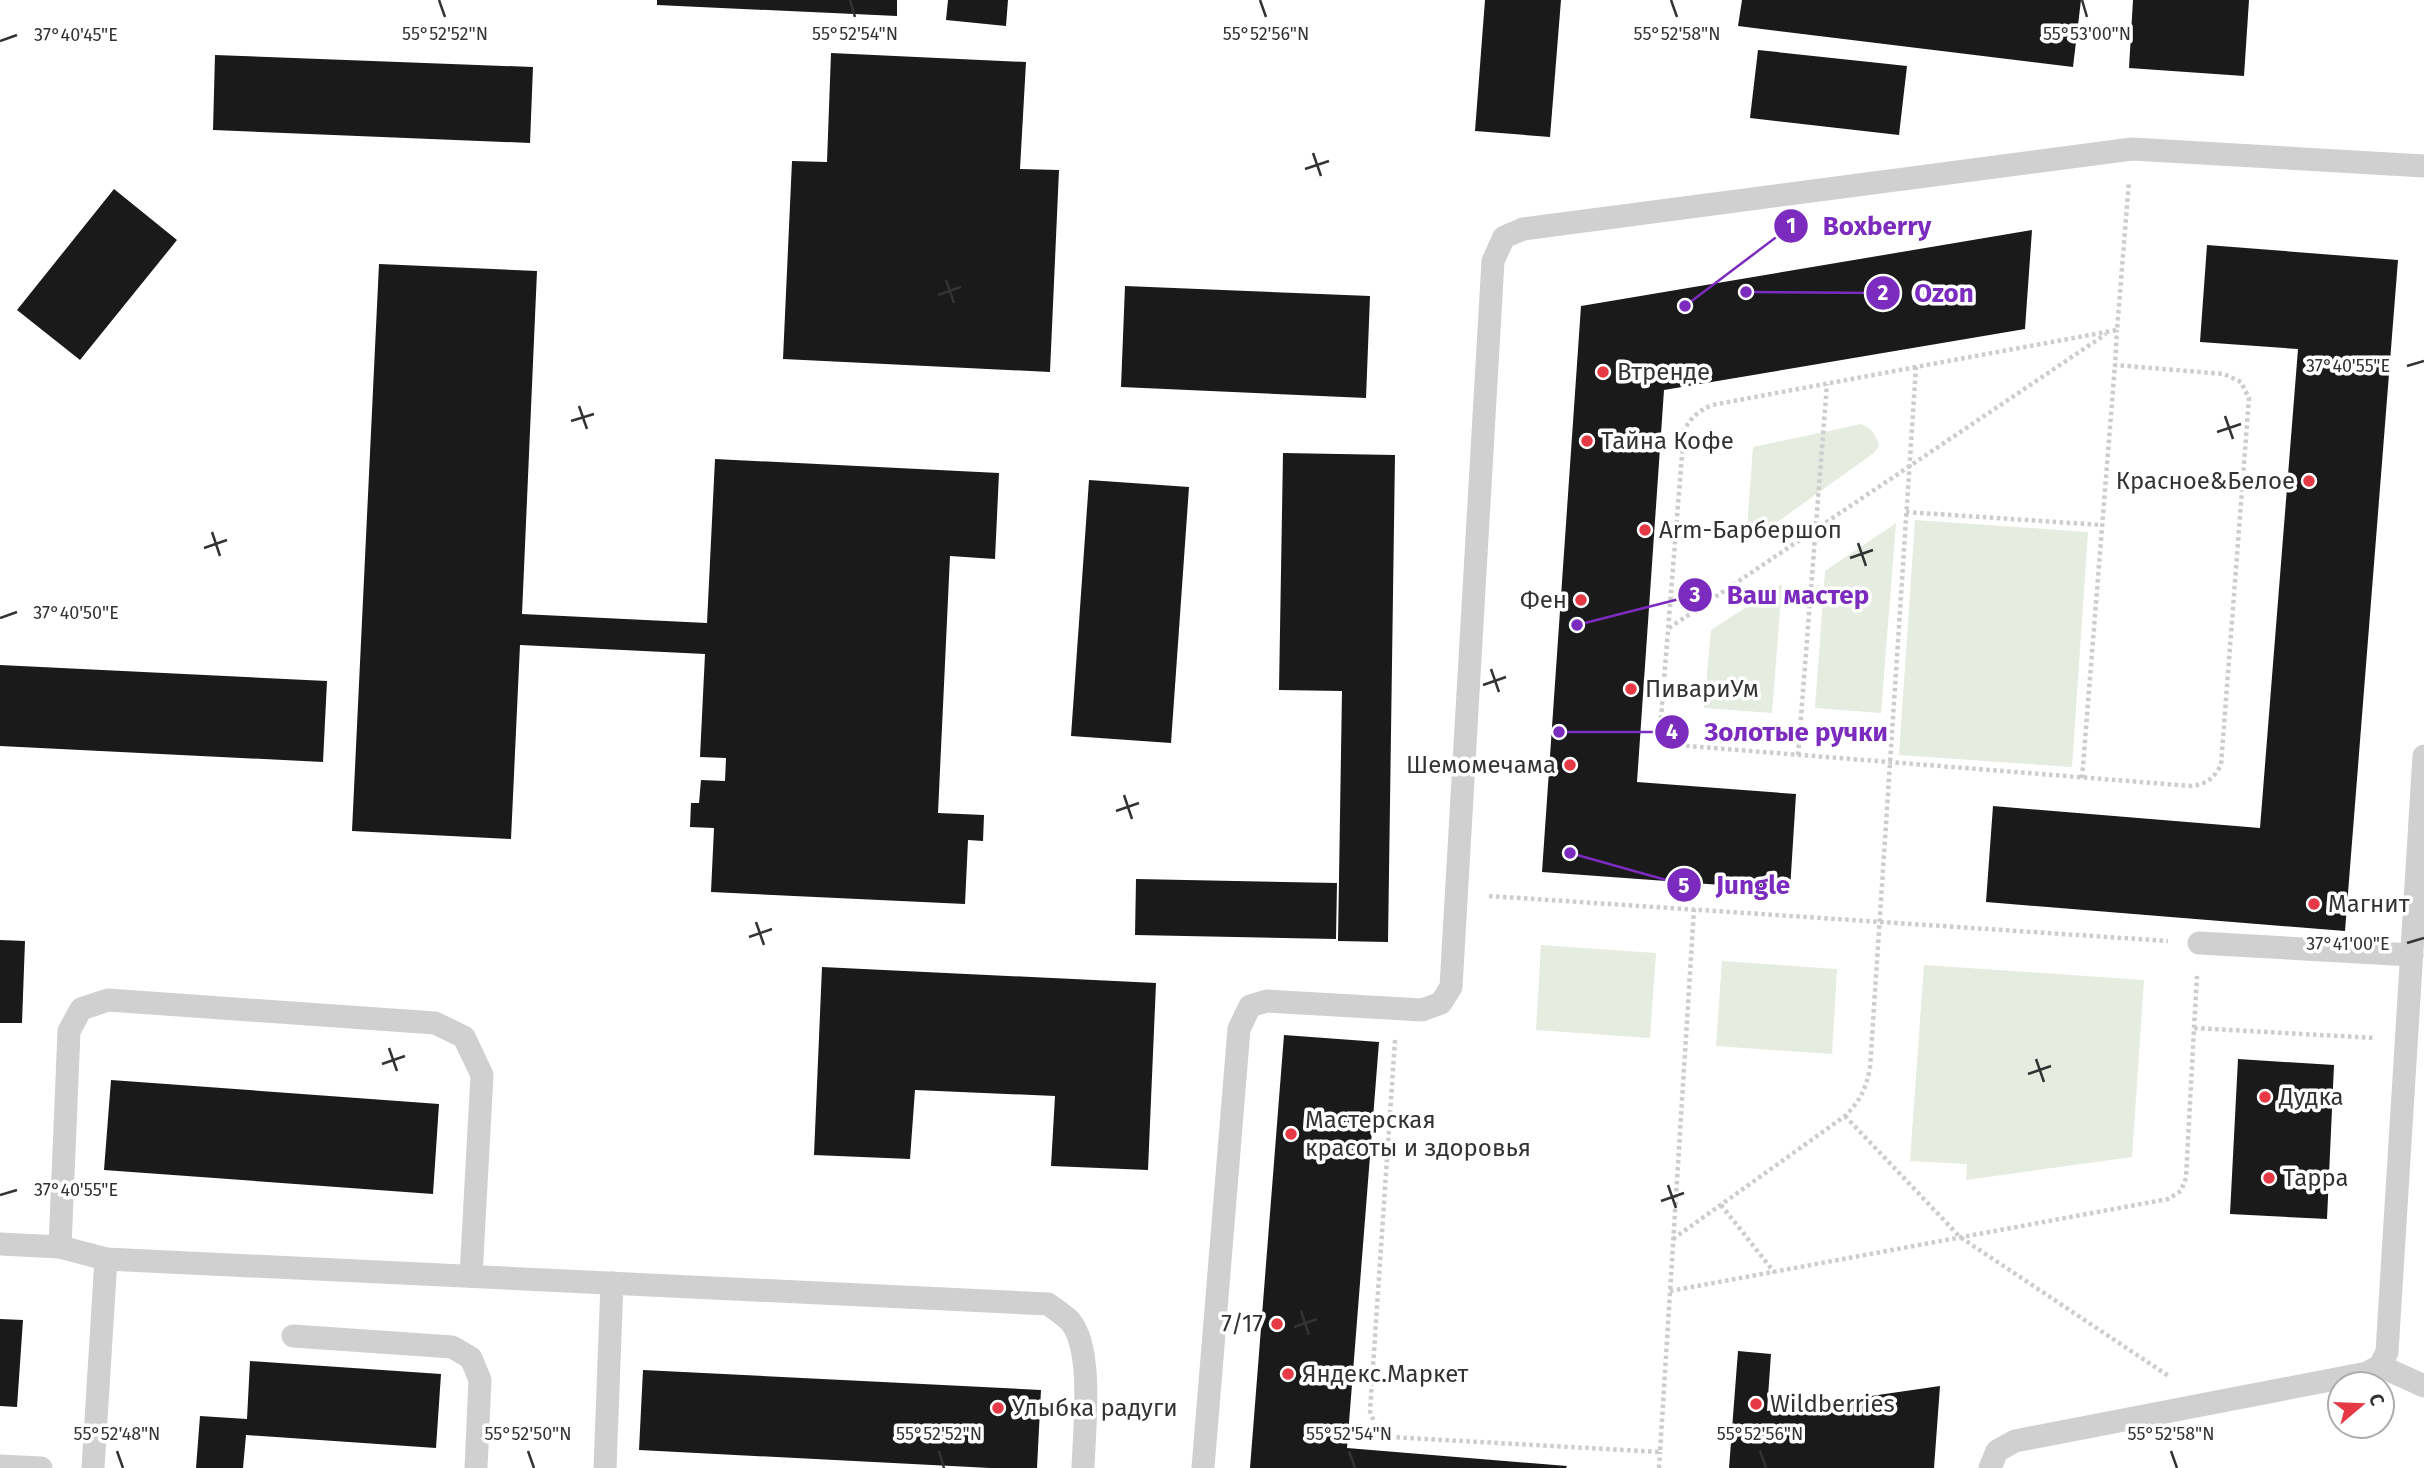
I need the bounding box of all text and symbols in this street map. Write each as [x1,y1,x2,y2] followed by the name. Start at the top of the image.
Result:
[402,23,488,45] text: 55°52'52"N
[812,23,898,45] text: 55°52'54"N
[1223,23,1309,45] text: 55°52'56"N
[1634,23,1720,45] text: 55°52'58"N
[2043,23,2131,45] text: 55°53'00"N
[34,24,118,46] text: 37°40'45"E
[1774,202,1945,249] callout: Boxberry
[1823,211,1932,242] text: Boxberry
[1786,213,1796,239] text: 1
[1865,270,1988,317] callout: Ozon
[1914,278,1974,309] text: Ozon
[1878,280,1889,306] text: 2
[2306,355,2390,377] text: 37°40'55"E
[1617,358,1710,386] place label: Втренде
[1595,364,1611,380] marker: Втренде
[1601,427,1734,455] place label: Тайна Кофе
[1579,433,1595,449] marker: Тайна Кофе
[2116,467,2295,495] place label: Красное&Белое
[2301,473,2317,489] marker: Красное&Белое
[1659,516,1842,544] place label: Arm-Барбершоп
[1637,522,1653,538] marker: Arm-Барбершоп
[1678,572,1883,619] callout: Ваш мастер
[1727,580,1869,611] text: Ваш мастер
[1689,582,1701,608] text: 3
[1520,586,1567,614] place label: Фен
[1573,592,1589,608] marker: Фен
[33,602,119,624] text: 37°40'50"E
[1645,675,1759,703] place label: ПивариУм
[1623,681,1639,697] marker: ПивариУм
[1655,708,1901,755] callout: Золотые ручки
[1703,717,1888,748] text: Золотые ручки
[1666,719,1678,745] text: 4
[1406,751,1556,779] place label: Шемомечама
[1562,757,1578,773] marker: Шемомечама
[1667,862,1804,909] callout: Jungle
[1715,870,1790,901] text: Jungle
[1678,873,1690,899] text: 5
[2328,890,2410,918] place label: Магнит
[2306,896,2322,912] marker: Магнит
[2306,933,2390,955] text: 37°41'00"E
[2278,1083,2344,1111] place label: Дудка
[2257,1089,2273,1105] marker: Дудка
[1305,1106,1531,1162] place label: Мастерская красоты и здоровья
[1283,1126,1299,1142] marker: Мастерская красоты и здоровья
[2283,1164,2349,1192] place label: Тарра
[2261,1170,2277,1186] marker: Тарра
[34,1179,118,1201] text: 37°40'55"E
[1221,1310,1263,1338] place label: 7/17
[1269,1316,1285,1332] marker: 7/17
[1302,1360,1469,1388] place label: Яндекс.Маркет
[1280,1366,1296,1382] marker: Яндекс.Маркет
[2326,1370,2396,1440] north arrow
[1770,1390,1895,1418] place label: Wildberries
[2364,1391,2389,1409] text: С
[1012,1394,1178,1422] place label: Улыбка радуги
[1748,1396,1764,1412] marker: Wildberries
[990,1400,1006,1416] marker: Улыбка радуги
[74,1423,160,1445] text: 55°52'48"N
[484,1423,572,1445] text: 55°52'50"N
[896,1423,982,1445] text: 55°52'52"N
[1306,1423,1392,1445] text: 55°52'54"N
[1717,1423,1803,1445] text: 55°52'56"N
[2128,1423,2214,1445] text: 55°52'58"N

